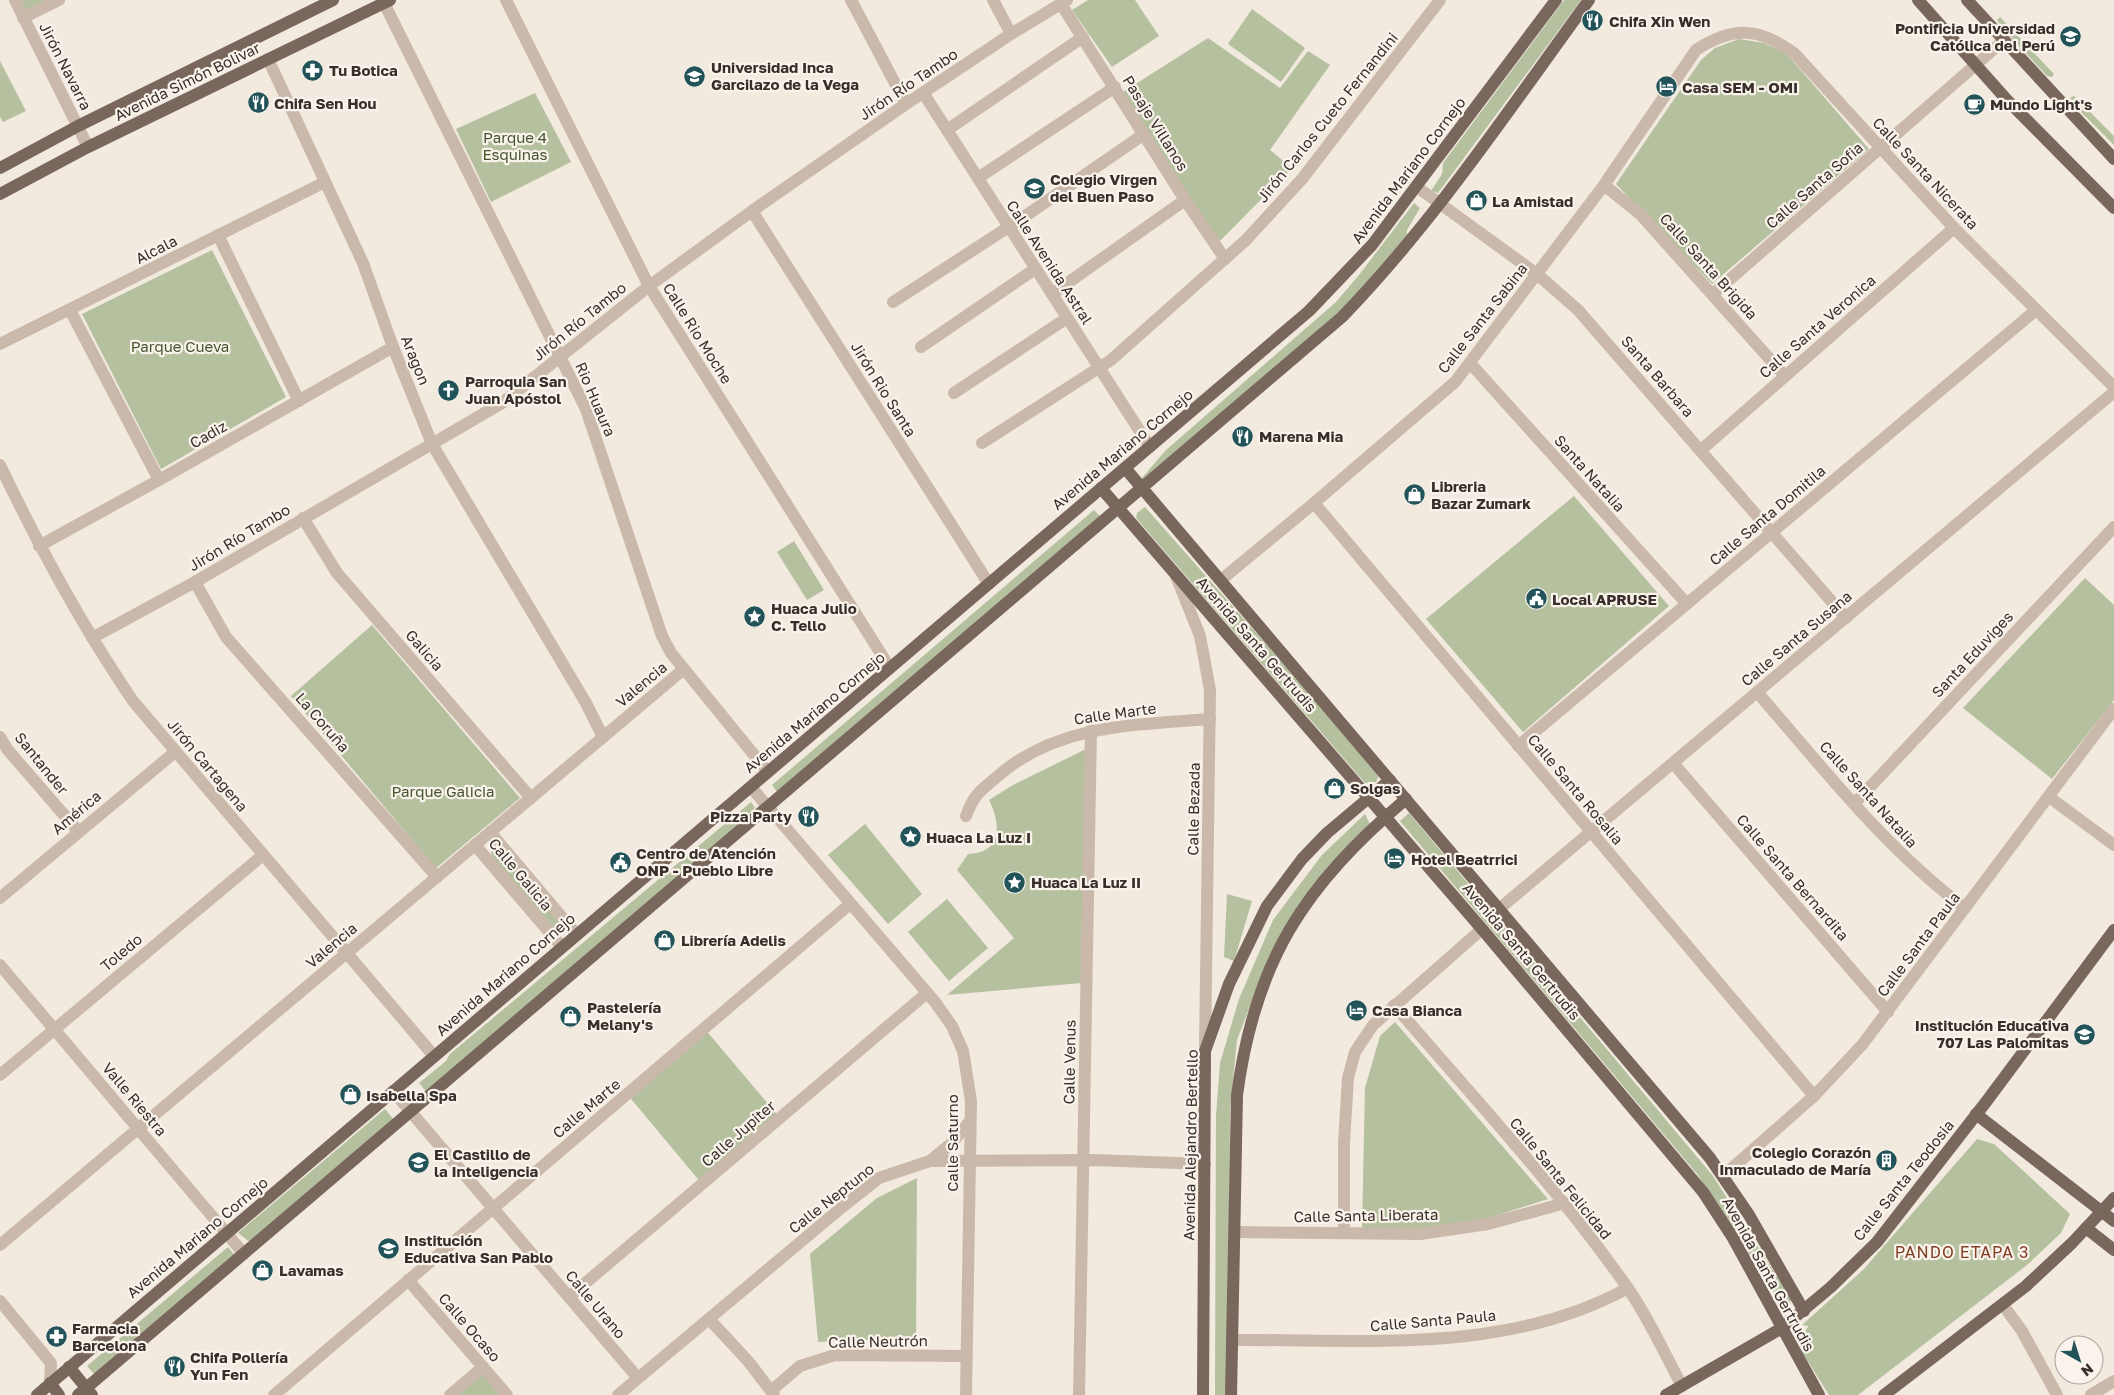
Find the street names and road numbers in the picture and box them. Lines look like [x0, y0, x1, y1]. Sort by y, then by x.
street label: Jirón Navarra [36, 19, 96, 113]
street label: Jirón Carlos Cueto Fernandini [1253, 28, 1401, 206]
street label: Avenida Simón Bolivar [111, 38, 263, 124]
street label: Jirón Río Tambo [855, 44, 961, 124]
street label: Pasaje Villanos [1119, 72, 1193, 174]
street label: Avenida Mariano Cornejo [1347, 93, 1469, 247]
street label: Calle Santa Nicerata [1869, 113, 1983, 233]
street label: Calle Santa Sofia [1762, 138, 1866, 232]
street label: Calle Avenida Astral [1003, 197, 1097, 328]
street label: Calle Santa Brigida [1657, 209, 1761, 323]
street label: Alcala [132, 231, 180, 267]
street label: Calle Santa Sabina [1433, 259, 1531, 377]
street label: Calle Santa Veronica [1755, 271, 1879, 381]
street label: Jirón Río Tambo [529, 278, 629, 364]
street label: Calle Rio Moche [660, 279, 736, 387]
street label: Santa Barbara [1618, 332, 1698, 420]
street label: Aragon [398, 333, 434, 387]
street label: Jirón Rio Santa [848, 338, 920, 440]
street label: Rio Huaura [572, 359, 620, 439]
street label: Avenida Mariano Cornejo [1048, 385, 1196, 513]
street label: Cadiz [186, 416, 230, 452]
street label: Santa Natalia [1551, 431, 1629, 515]
street label: Calle Santa Domitila [1705, 461, 1829, 569]
street label: Jirón Río Tambo [185, 500, 293, 574]
street label: Avenida Santa Gertrudis [1193, 573, 1321, 715]
street label: Calle Santa Susana [1737, 587, 1855, 689]
street label: Santa Eduviges [1928, 607, 2016, 701]
street label: Galicia [402, 626, 448, 674]
street label: Avenida Mariano Cornejo [740, 648, 888, 776]
street label: Valencia [612, 658, 670, 710]
street label: La Coruña [292, 689, 354, 755]
street label: Calle Marte [1073, 698, 1158, 728]
street label: Jirón Cartagena [164, 715, 252, 815]
street label: Santander [12, 728, 73, 798]
street label: Calle Santa Rosalia [1525, 730, 1627, 848]
street label: Calle Santa Natalia [1816, 737, 1922, 851]
street label: Calle Bezada [1183, 762, 1203, 856]
street label: América [48, 786, 104, 838]
street label: Calle Santa Bernardita [1733, 810, 1853, 944]
street label: Calle Galicia [485, 834, 557, 914]
street label: Avenida Santa Gertrudis [1459, 879, 1585, 1023]
street label: Calle Santa Paula [1873, 888, 1963, 1000]
street label: Avenida Mariano Cornejo [432, 909, 578, 1039]
street label: Valencia [302, 919, 360, 971]
street label: Toledo [97, 930, 145, 974]
street label: Calle Venus [1059, 1019, 1079, 1104]
street label: Avenida Alejandro Bertello [1179, 1049, 1201, 1241]
street label: Valle Riestra [99, 1059, 171, 1139]
street label: Calle Marte [548, 1074, 624, 1142]
street label: Calle Saturno [943, 1094, 961, 1192]
street label: Calle Jupiter [697, 1096, 779, 1170]
street label: Calle Santa Felicidad [1506, 1114, 1616, 1242]
street label: Calle Santa Teodosia [1849, 1116, 1957, 1244]
street label: Calle Neptuno [785, 1159, 877, 1237]
street label: Avenida Mariano Cornejo [123, 1173, 271, 1301]
street label: Avenida Santa Gertrudis [1719, 1194, 1819, 1354]
street label: Calle Santa Liberata [1293, 1205, 1439, 1225]
street label: Calle Urano [562, 1266, 630, 1342]
street label: Calle Ocaso [435, 1289, 505, 1365]
street label: Calle Santa Paula [1369, 1306, 1497, 1334]
street label: Calle Neutrón [828, 1331, 928, 1351]

